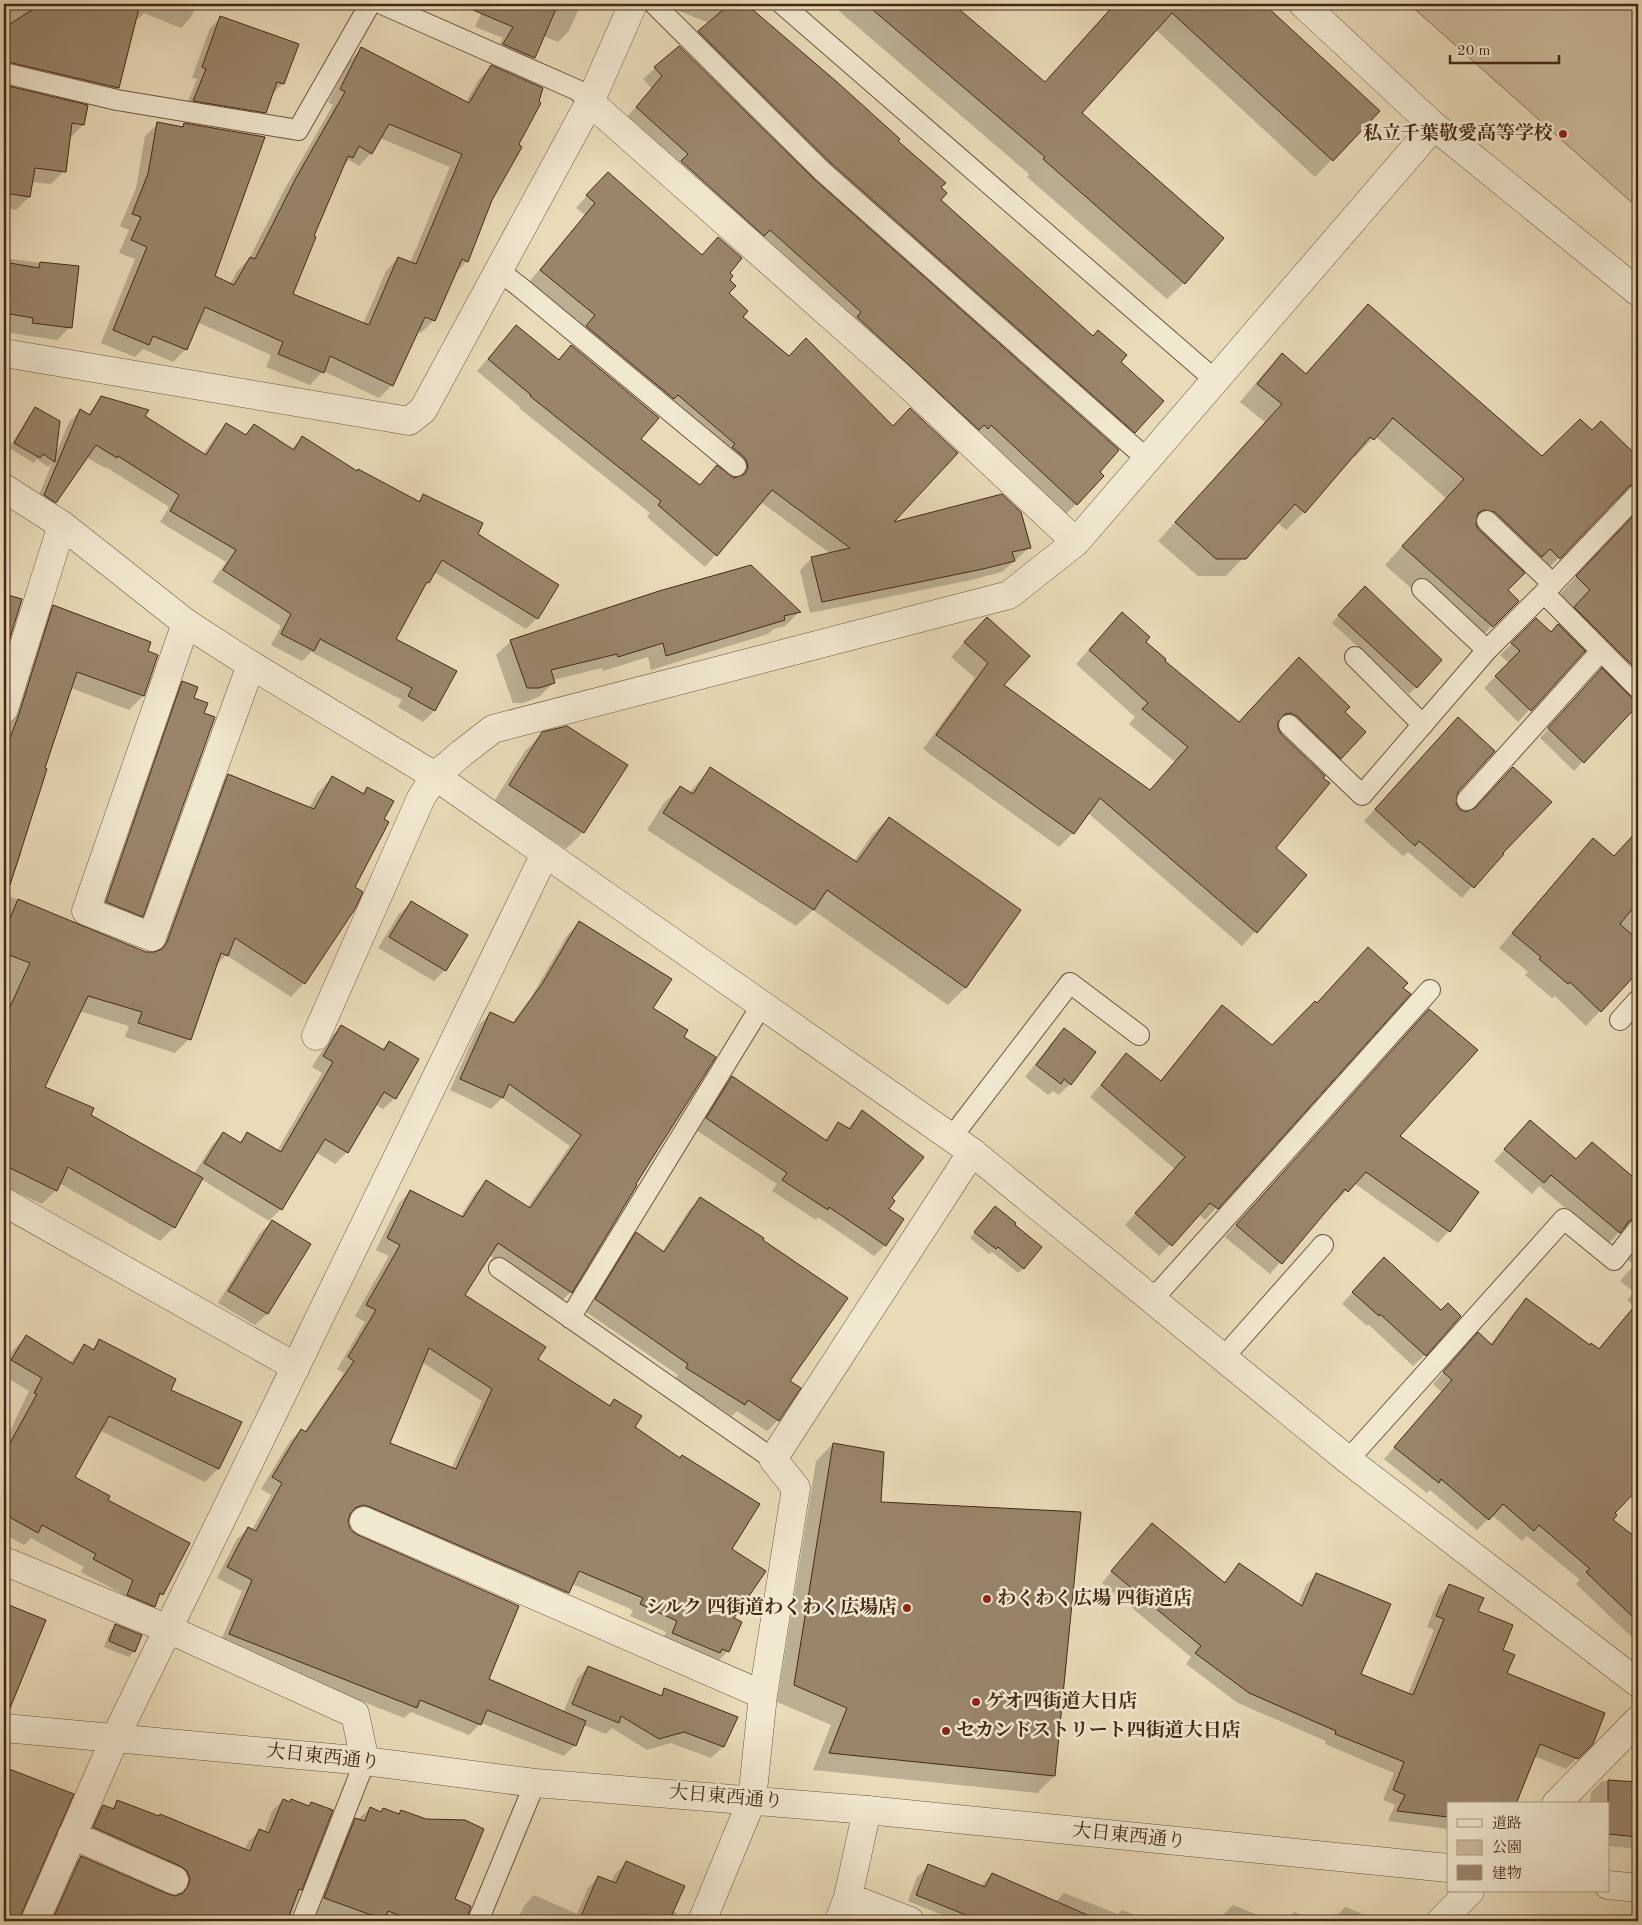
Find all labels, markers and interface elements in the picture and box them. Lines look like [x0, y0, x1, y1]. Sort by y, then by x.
scale bar [1450, 32, 1558, 64]
text: 20 m [1457, 44, 1491, 59]
place label: 私立千葉敬愛高等学校 [1363, 122, 1553, 144]
marker: 私立千葉敬愛高等学校 [1557, 128, 1569, 140]
place label: わくわく広場 四街道店 [997, 1587, 1192, 1609]
marker: わくわく広場 四街道店 [981, 1593, 993, 1605]
place label: シルク 四街道わくわく広場店 [646, 1596, 897, 1618]
marker: シルク 四街道わくわく広場店 [901, 1602, 913, 1614]
place label: ゲオ四街道大日店 [986, 1690, 1138, 1712]
marker: ゲオ四街道大日店 [970, 1696, 982, 1708]
place label: セカンドストリート四街道大日店 [956, 1719, 1241, 1741]
marker: セカンドストリート四街道大日店 [940, 1725, 952, 1737]
street label: 大日東西通り [265, 1740, 381, 1773]
street label: 大日東西通り [668, 1781, 784, 1812]
legend [1447, 1802, 1610, 1892]
text: 道路 [1492, 1815, 1522, 1832]
street label: 大日東西通り [1071, 1819, 1187, 1852]
text: 公園 [1492, 1839, 1522, 1856]
text: 建物 [1492, 1865, 1522, 1882]

